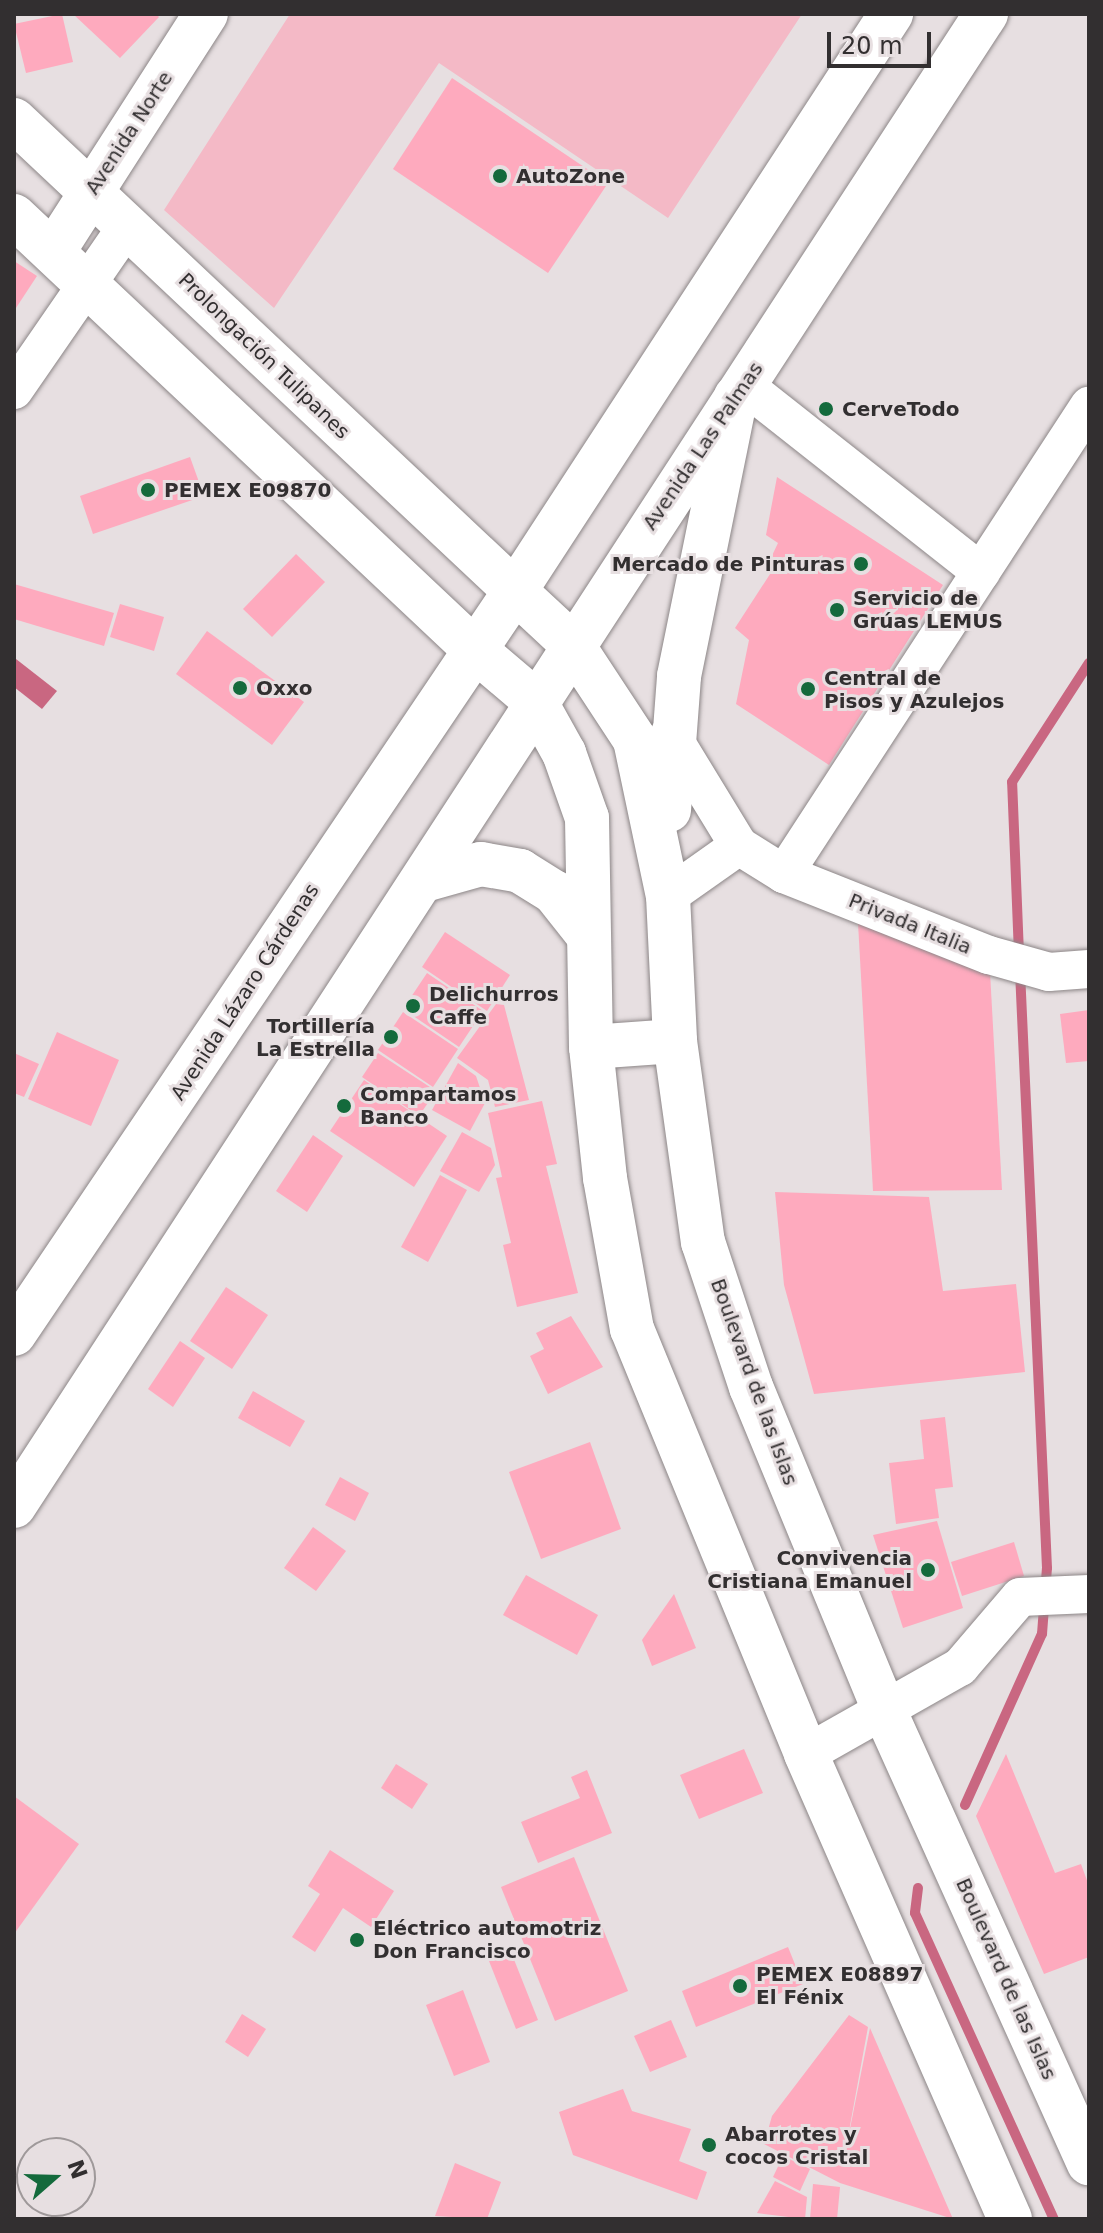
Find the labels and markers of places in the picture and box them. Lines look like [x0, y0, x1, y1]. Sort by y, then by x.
place label: AutoZone [516, 164, 625, 188]
marker: AutoZone [491, 167, 509, 185]
place label: CerveTodo [842, 397, 959, 421]
marker: CerveTodo [817, 400, 835, 418]
place label: PEMEX E09870 [164, 478, 332, 502]
marker: PEMEX E09870 [139, 481, 157, 499]
place label: Mercado de Pinturas [612, 552, 845, 576]
marker: Mercado de Pinturas [852, 555, 870, 573]
place label: Servicio de Grúas LEMUS [853, 586, 1003, 633]
marker: Servicio de Grúas LEMUS [828, 601, 846, 619]
place label: Central de Pisos y Azulejos [824, 666, 1004, 713]
place label: Oxxo [256, 676, 313, 700]
marker: Oxxo [231, 679, 249, 697]
marker: Central de Pisos y Azulejos [799, 680, 817, 698]
place label: Delichurros Caffe [429, 982, 559, 1029]
marker: Delichurros Caffe [404, 997, 422, 1015]
place label: Tortillería La Estrella [256, 1014, 375, 1061]
marker: Tortillería La Estrella [382, 1028, 400, 1046]
place label: Compartamos Banco [360, 1082, 516, 1129]
marker: Compartamos Banco [335, 1097, 353, 1115]
place label: Convivencia Cristiana Emanuel [707, 1546, 912, 1593]
marker: Convivencia Cristiana Emanuel [919, 1561, 937, 1579]
place label: Eléctrico automotriz Don Francisco [373, 1916, 601, 1963]
marker: Eléctrico automotriz Don Francisco [348, 1931, 366, 1949]
place label: PEMEX E08897 El Fénix [756, 1962, 924, 2009]
marker: PEMEX E08897 El Fénix [731, 1977, 749, 1995]
place label: Abarrotes y cocos Cristal [725, 2122, 868, 2169]
marker: Abarrotes y cocos Cristal [700, 2136, 718, 2154]

